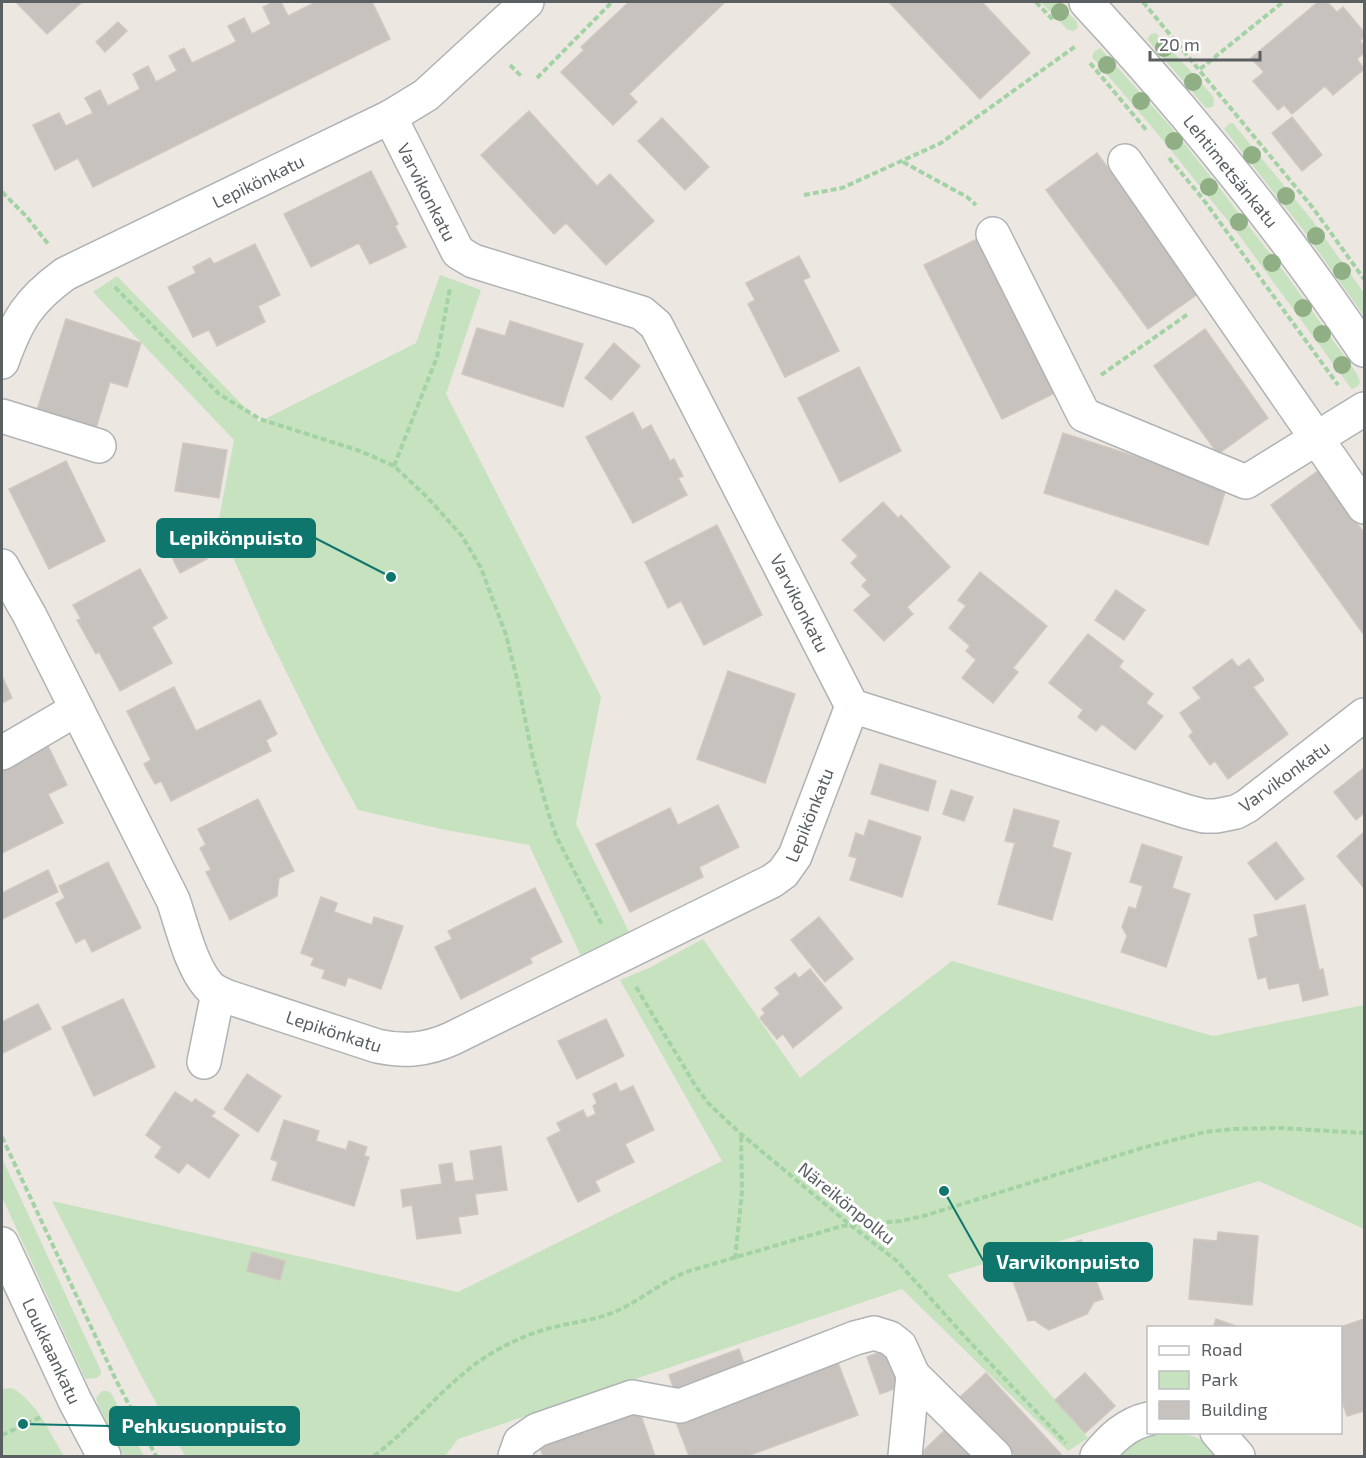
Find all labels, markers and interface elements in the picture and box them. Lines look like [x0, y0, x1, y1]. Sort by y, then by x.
scale bar [1150, 24, 1260, 62]
text: 20 m [1159, 33, 1200, 55]
street label: Lehtimetsänkatu [1179, 110, 1283, 232]
street label: Varvikonkatu [393, 139, 461, 245]
street label: Lepikönkatu [208, 149, 308, 213]
callout: Lepikönpuisto [157, 519, 315, 557]
text: Lepikönpuisto [169, 525, 303, 549]
street label: Varvikonkatu [766, 550, 834, 656]
street label: Varvikonkatu [1234, 736, 1334, 816]
street label: Lepikönkatu [780, 765, 838, 865]
street label: Lepikönkatu [283, 1005, 385, 1057]
street label: Näreikönpolku [794, 1157, 900, 1249]
callout: Varvikonpuisto [984, 1243, 1152, 1281]
text: Varvikonpuisto [996, 1249, 1140, 1273]
street label: Loukkaankatu [18, 1295, 86, 1407]
legend [1147, 1326, 1342, 1434]
text: Road [1201, 1338, 1242, 1360]
text: Park [1201, 1368, 1238, 1390]
text: Building [1201, 1398, 1268, 1420]
callout: Pehkusuonpuisto [110, 1407, 299, 1445]
text: Pehkusuonpuisto [122, 1413, 286, 1437]

